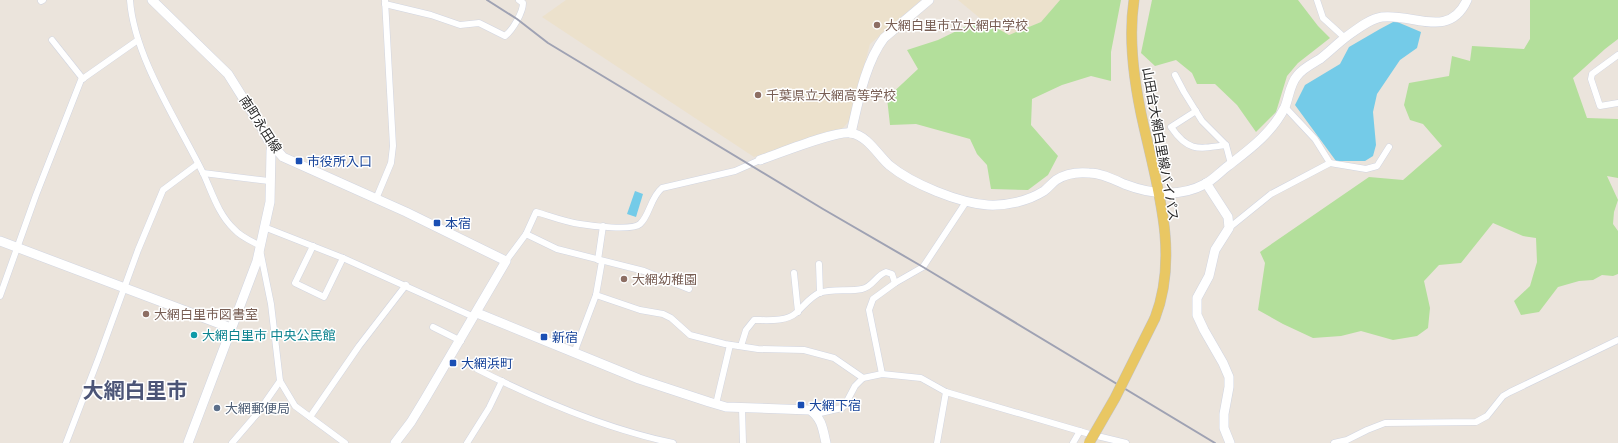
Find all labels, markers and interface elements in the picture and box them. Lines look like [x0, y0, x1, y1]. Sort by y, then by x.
place label: 大網白里市立大網中学校 [885, 18, 1028, 33]
marker: 大網白里市立大網中学校 [872, 20, 882, 30]
street label: 山田台大網白里線バイパス [1140, 66, 1181, 222]
place label: 千葉県立大網高等学校 [766, 88, 896, 103]
marker: 千葉県立大網高等学校 [753, 90, 763, 100]
street label: 南町永田線 [237, 93, 285, 156]
place label: 市役所入口 [307, 154, 372, 169]
marker: 市役所入口 [294, 156, 304, 166]
place label: 本宿 [445, 216, 471, 231]
marker: 本宿 [432, 218, 442, 228]
place label: 大網幼稚園 [632, 272, 697, 287]
marker: 大網幼稚園 [619, 274, 629, 284]
place label: 大網白里市図書室 [154, 307, 258, 322]
marker: 大網白里市図書室 [141, 309, 151, 319]
place label: 大網白里市 中央公民館 [202, 328, 336, 343]
marker: 大網白里市 中央公民館 [189, 330, 199, 340]
place label: 新宿 [552, 330, 578, 345]
marker: 新宿 [539, 332, 549, 342]
place label: 大網浜町 [461, 356, 513, 371]
marker: 大網浜町 [448, 358, 458, 368]
district label: 大網白里市 [83, 379, 188, 402]
place label: 大網下宿 [809, 398, 861, 413]
marker: 大網下宿 [796, 400, 806, 410]
place label: 大網郵便局 [225, 401, 290, 416]
marker: 大網郵便局 [212, 403, 222, 413]

